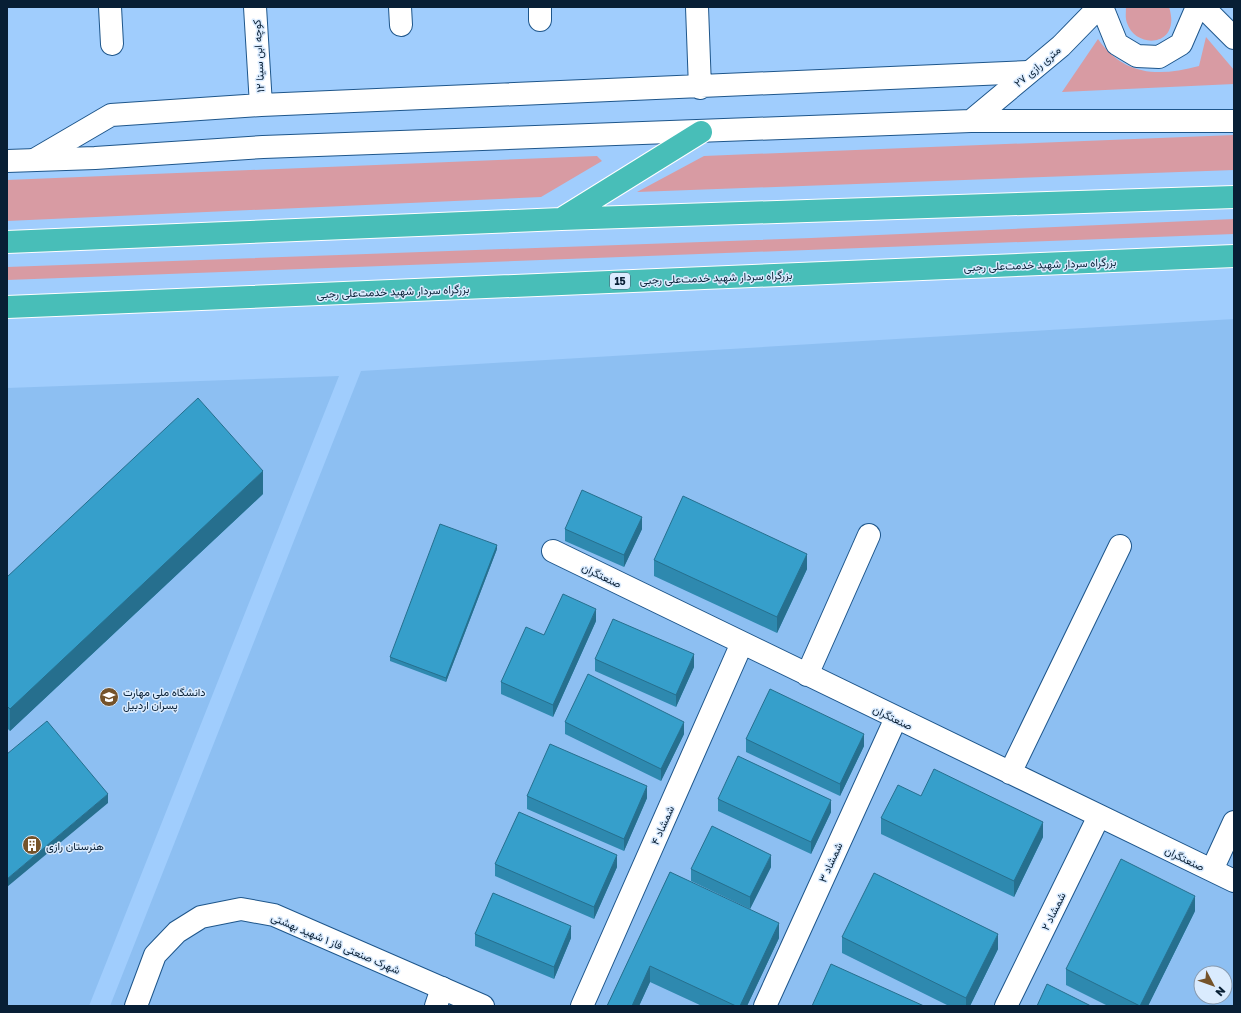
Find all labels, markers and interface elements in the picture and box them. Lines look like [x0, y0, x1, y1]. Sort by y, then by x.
street label: کوچه ابن سینا ۱۲ [250, 19, 268, 93]
street label: ۲۷ متری رازی [1011, 43, 1064, 90]
street label: بزرگراه سردار شهید خدمت‌علی رجبی [963, 255, 1117, 274]
street label: بزرگراه سردار شهید خدمت‌علی رجبی [639, 268, 793, 287]
road number: 15 [610, 273, 630, 289]
street label: بزرگراه سردار شهید خدمت‌علی رجبی [316, 282, 470, 301]
street label: صنعتگران [580, 560, 624, 591]
place label: دانشگاه ملی مهارت پسران اردبیل [123, 685, 206, 713]
school or university icon: دانشگاه ملی مهارت پسران اردبیل [98, 686, 120, 708]
street label: صنعتگران [871, 702, 915, 733]
street label: شمشاد ۴ [648, 803, 676, 847]
building icon: هنرستان رازی [21, 834, 43, 856]
place label: هنرستان رازی [46, 839, 104, 853]
street label: شمشاد ۳ [815, 840, 845, 884]
street label: صنعتگران [1163, 843, 1207, 874]
street label: شمشاد ۲ [1038, 889, 1068, 932]
street label: شهرک صنعتی فاز ۱ شهید بهشتی [269, 910, 403, 977]
north arrow [1193, 965, 1233, 1005]
text: N [1213, 984, 1229, 999]

